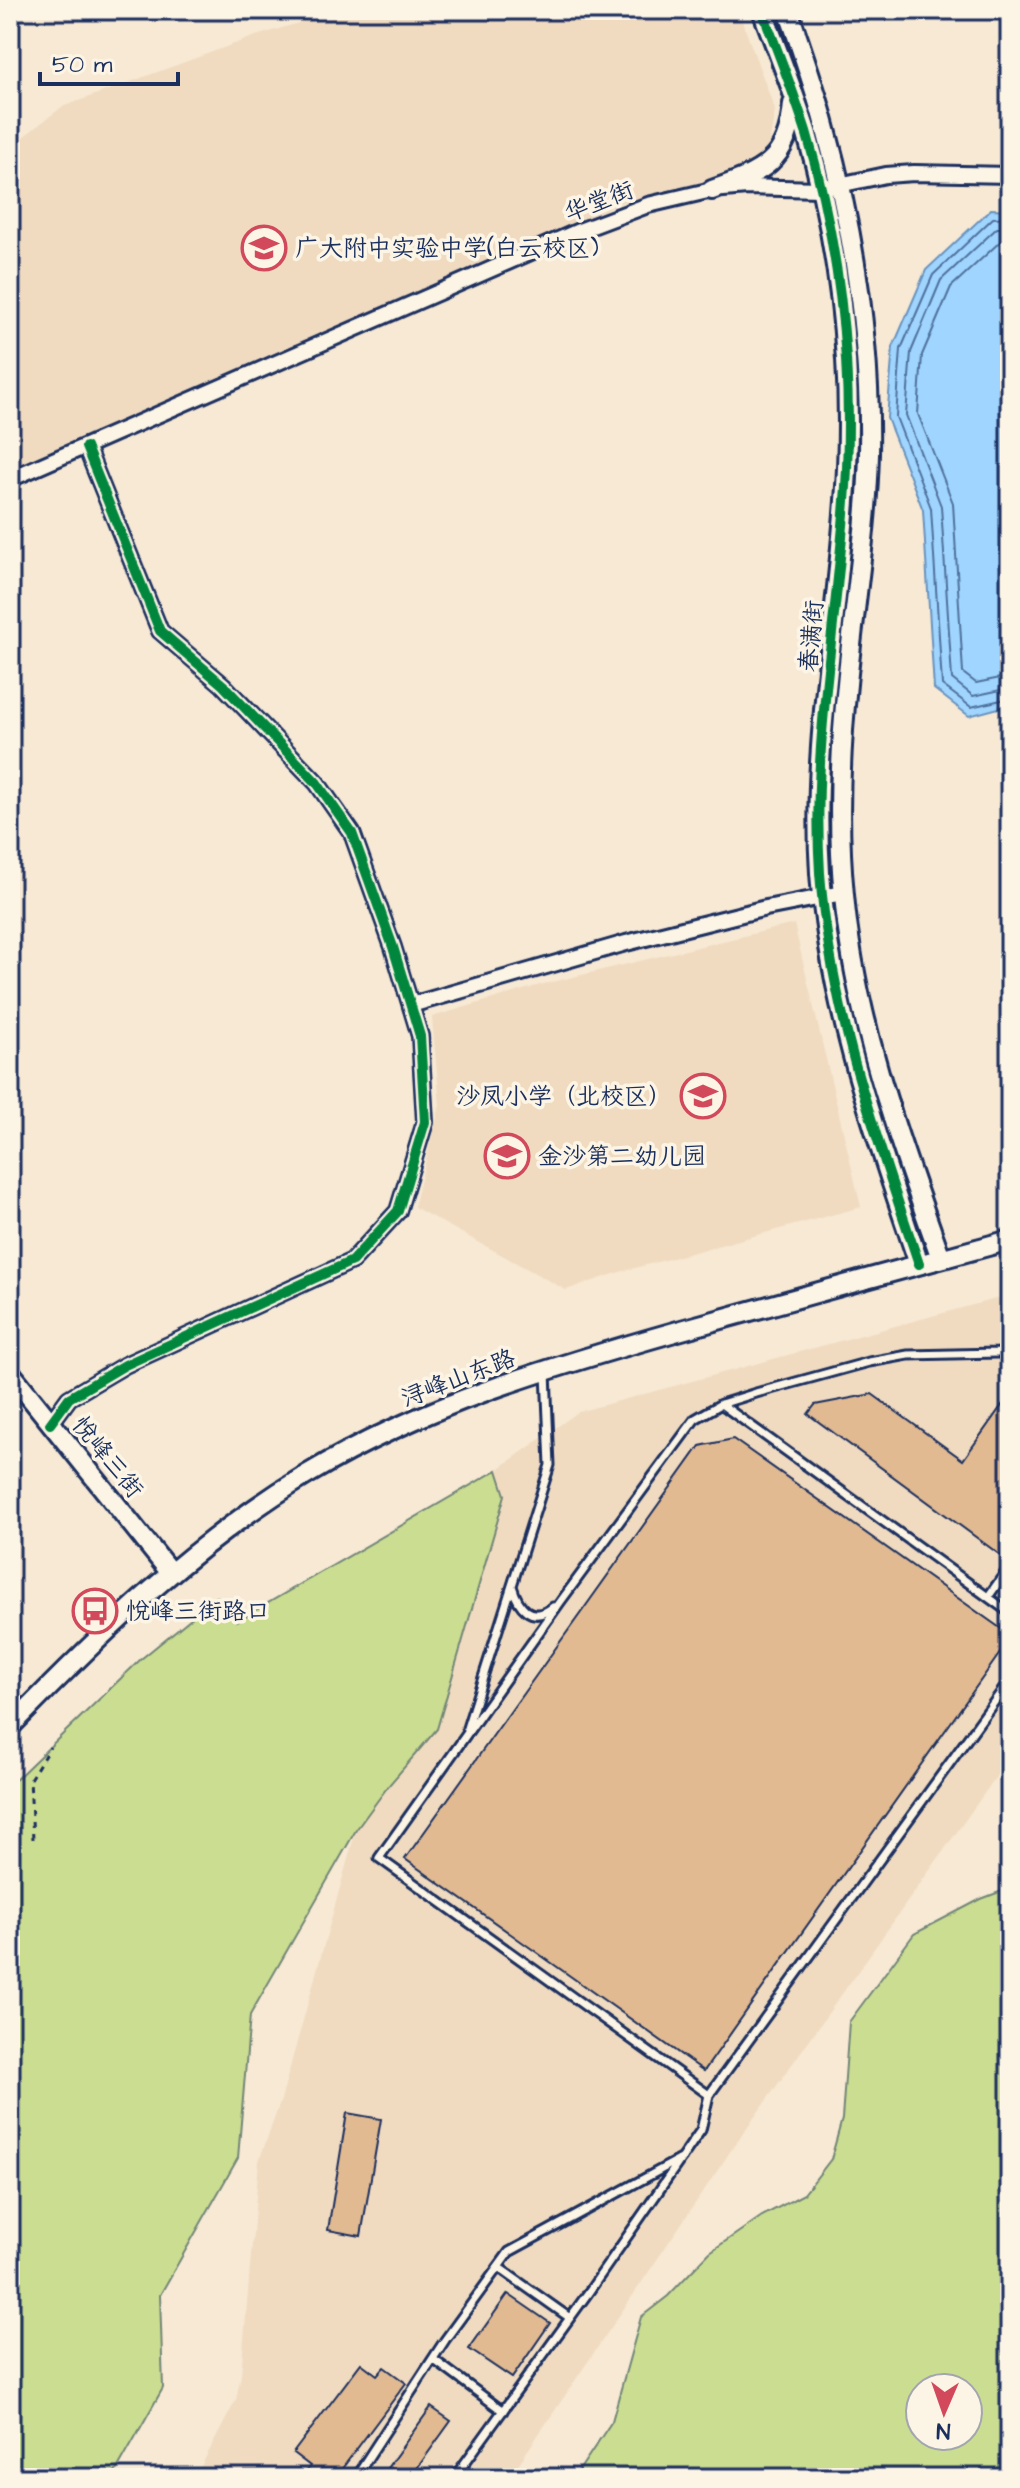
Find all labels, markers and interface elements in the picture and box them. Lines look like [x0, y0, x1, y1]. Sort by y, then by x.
scale bar [40, 36, 178, 86]
text: 50 m [52, 48, 113, 82]
street label: 华堂街 [560, 173, 639, 231]
school or university icon: 广大附中实验中学(白云校区) [240, 224, 288, 272]
place label: 广大附中实验中学(白云校区) [295, 232, 599, 266]
street label: 春满街 [792, 599, 832, 673]
school or university icon: 沙凤小学（北校区） [679, 1072, 727, 1120]
place label: 沙凤小学（北校区） [456, 1080, 672, 1114]
school or university icon: 金沙第二幼儿园 [483, 1132, 531, 1180]
place label: 金沙第二幼儿园 [538, 1140, 706, 1174]
street label: 浔峰山东路 [396, 1342, 520, 1416]
street label: 悦峰三街 [64, 1410, 151, 1506]
bus stop icon: 悦峰三街路口 [71, 1587, 119, 1635]
place label: 悦峰三街路口 [126, 1595, 270, 1629]
north arrow [904, 2372, 984, 2452]
text: N [936, 2415, 951, 2446]

